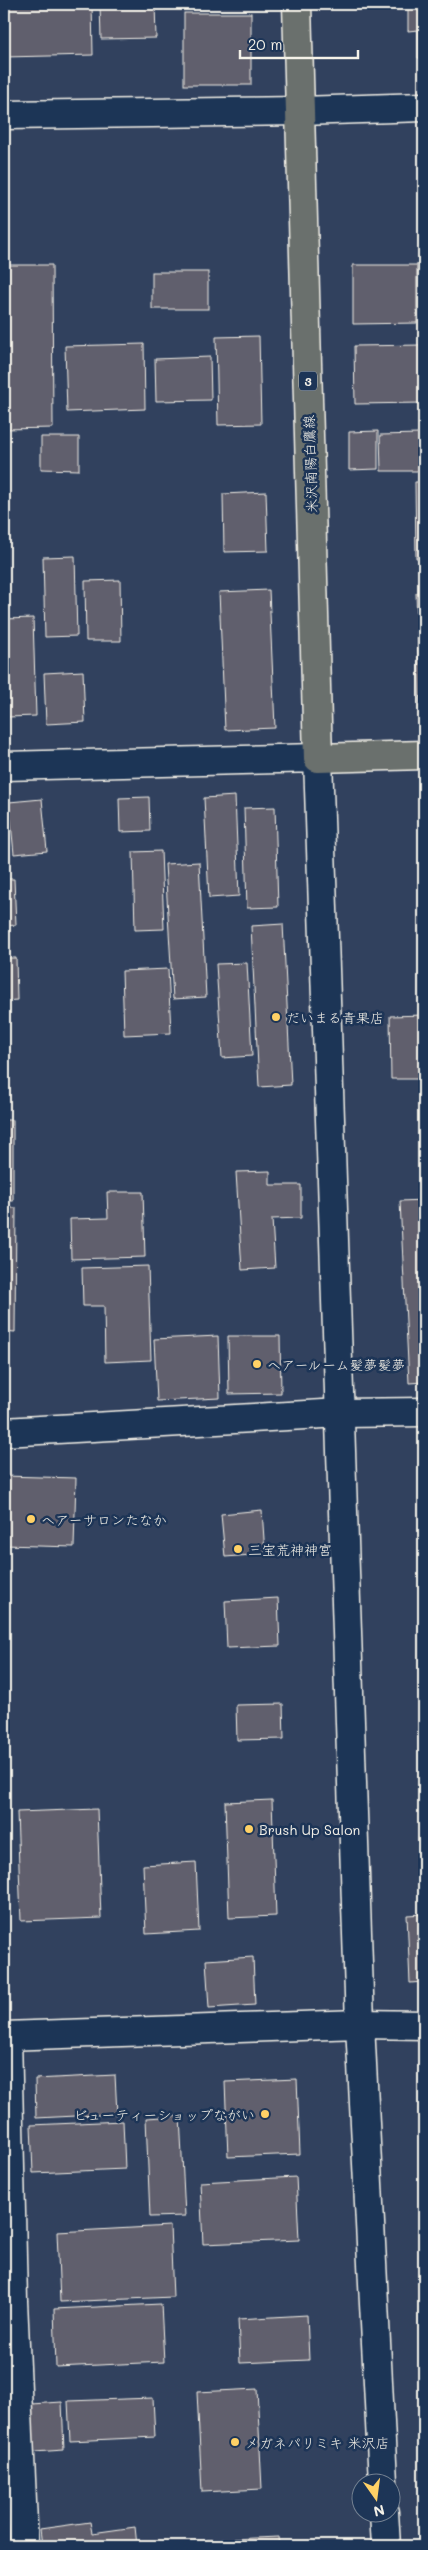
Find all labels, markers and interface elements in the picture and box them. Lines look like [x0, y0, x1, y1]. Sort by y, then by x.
scale bar [240, 28, 358, 60]
text: 20 m [248, 34, 282, 54]
road number: 3 [299, 372, 317, 391]
street label: 米沢南陽白鷹線 [299, 415, 321, 513]
place label: だいまる青果店 [286, 1008, 384, 1027]
marker: だいまる青果店 [270, 1011, 282, 1023]
place label: ヘアールーム髪夢髪夢 [267, 1355, 406, 1374]
marker: ヘアールーム髪夢髪夢 [251, 1358, 263, 1370]
place label: ヘアーサロンたなか [41, 1510, 167, 1529]
marker: ヘアーサロンたなか [25, 1513, 37, 1525]
place label: 三宝荒神神宮 [248, 1540, 332, 1559]
marker: 三宝荒神神宮 [232, 1543, 244, 1555]
place label: Brush Up Salon [259, 1820, 360, 1839]
marker: Brush Up Salon [243, 1823, 255, 1835]
place label: ビューティーショップながい [73, 2105, 255, 2124]
marker: ビューティーショップながい [259, 2108, 271, 2120]
place label: メガネパリミキ 米沢店 [245, 2433, 389, 2452]
marker: メガネパリミキ 米沢店 [229, 2436, 241, 2448]
north arrow [350, 2472, 400, 2522]
text: N [372, 2501, 387, 2522]

